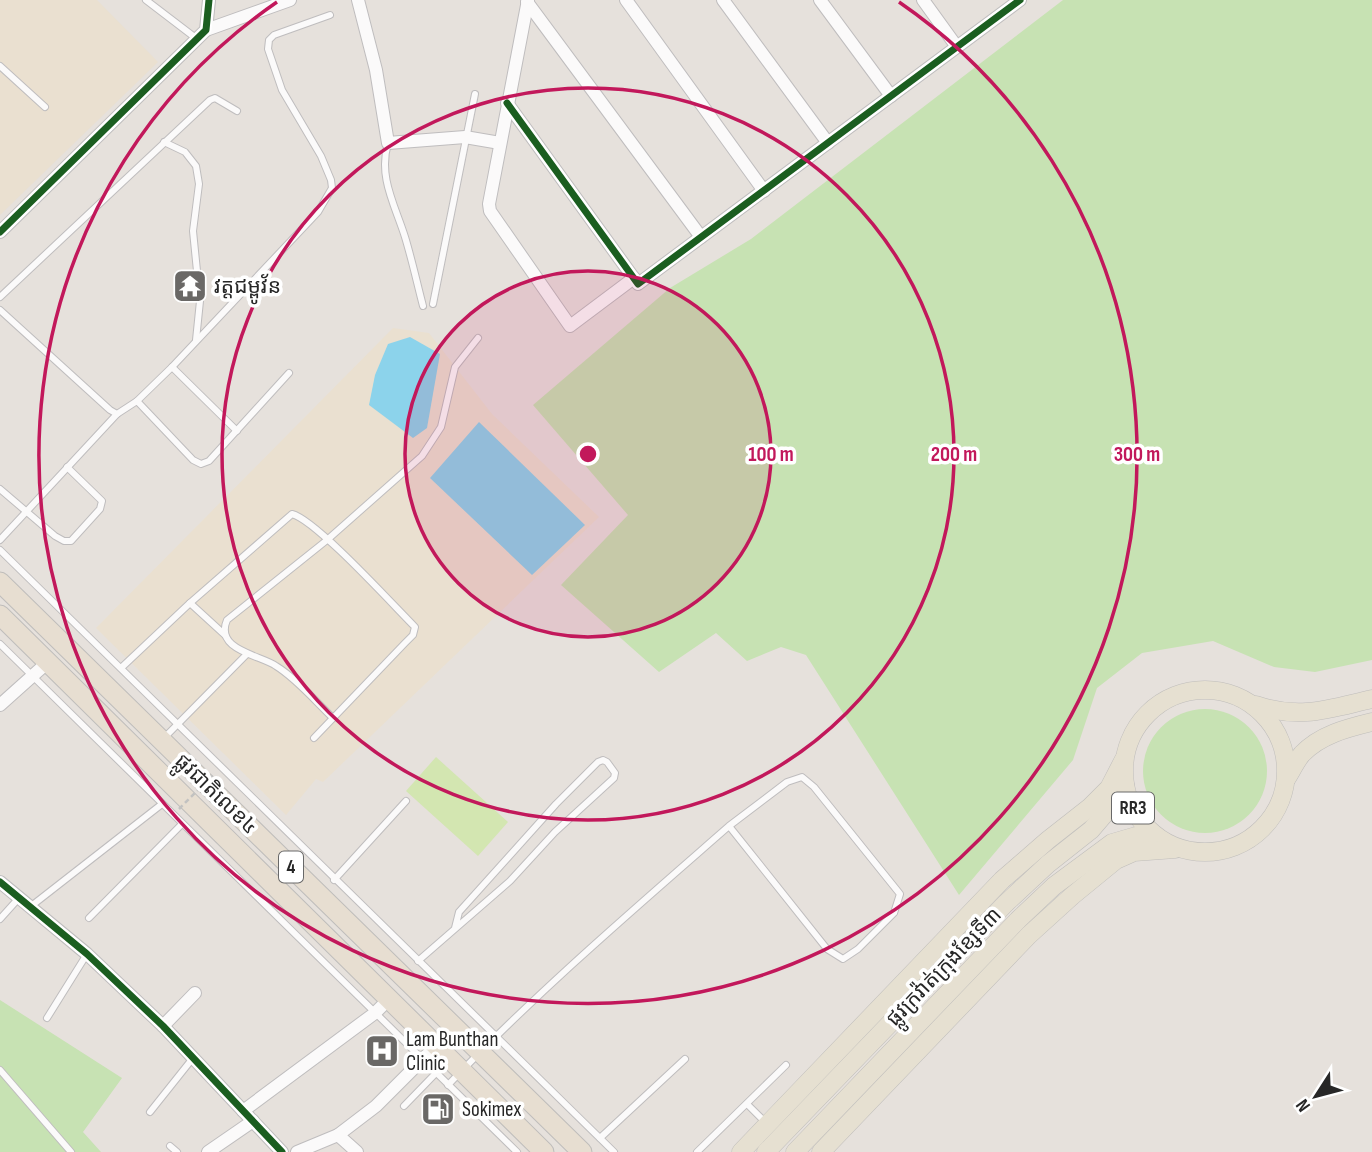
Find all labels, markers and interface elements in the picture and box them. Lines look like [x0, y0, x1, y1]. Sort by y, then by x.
temple icon: វត្តជម្ពូវ័ន [171, 267, 209, 305]
place label: វត្តជម្ពូវ័ន [214, 273, 281, 305]
centre of rings [576, 442, 600, 466]
text: 100 m [748, 442, 794, 467]
text: 200 m [931, 442, 977, 467]
text: 300 m [1114, 442, 1160, 467]
street label: ផ្លូវជាតិលេខ៤ [165, 749, 262, 844]
road number: RR3 [1112, 792, 1154, 824]
road number: 4 [279, 852, 303, 882]
street label: ផ្លូវក្រវ៉ាត់ក្រុងខ្សែទី៣ [881, 902, 1011, 1036]
place label: Lam Bunthan Clinic [406, 1027, 498, 1076]
hospital icon: Lam Bunthan Clinic [363, 1032, 401, 1070]
north arrow [1281, 1061, 1351, 1131]
fuel station icon: Sokimex [419, 1090, 457, 1128]
text: N [1291, 1094, 1316, 1116]
place label: Sokimex [462, 1097, 521, 1122]

